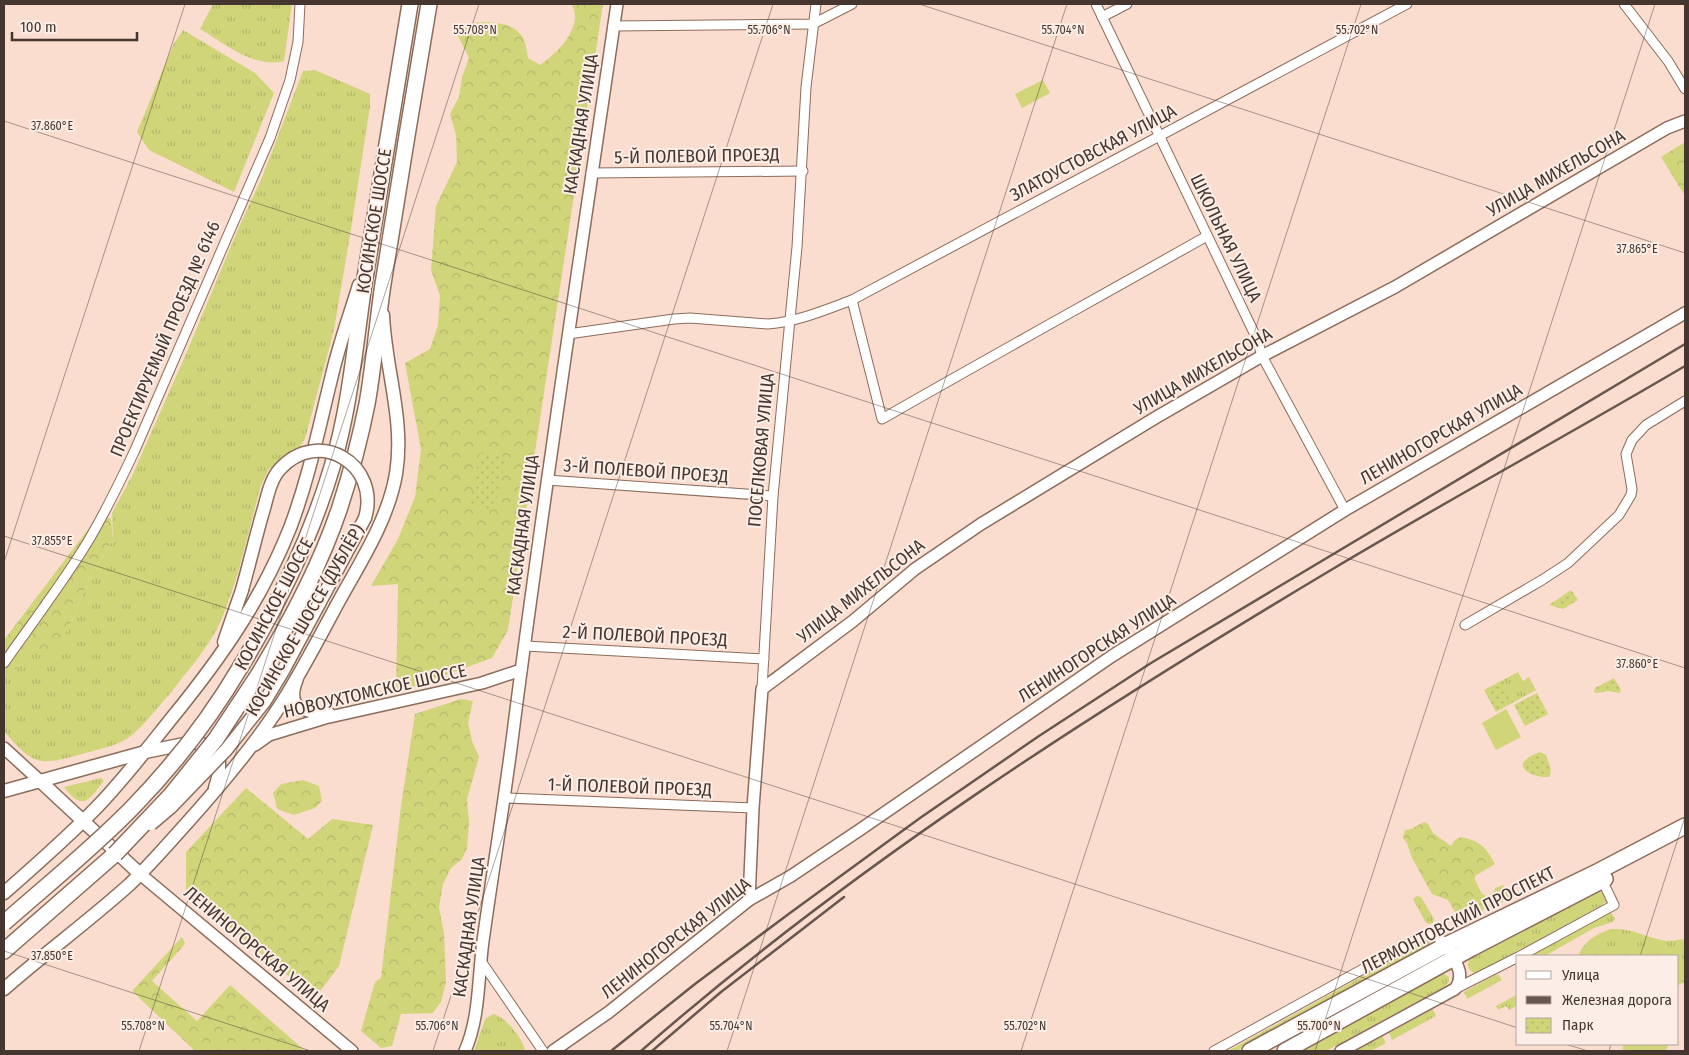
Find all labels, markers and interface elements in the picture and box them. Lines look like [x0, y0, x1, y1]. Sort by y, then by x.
scale bar [12, 10, 138, 42]
text: 100 m [20, 18, 57, 36]
text: 55.708°N [453, 23, 497, 37]
text: 55.706°N [747, 23, 791, 37]
text: 55.704°N [1041, 23, 1085, 37]
text: 55.702°N [1336, 23, 1378, 37]
street label: КАСКАДНАЯ УЛИЦА [559, 52, 603, 196]
street label: ЗЛАТОУСТОВСКАЯ УЛИЦА [1006, 100, 1181, 206]
text: 37.860°E [31, 119, 73, 133]
street label: УЛИЦА МИХЕЛЬСОНА [1482, 124, 1629, 222]
street label: 5-Й ПОЛЕВОЙ ПРОЕЗД [614, 144, 780, 168]
street label: КОСИНСКОЕ ШОССЕ [352, 147, 396, 295]
street label: ШКОЛЬНАЯ УЛИЦА [1185, 170, 1267, 306]
street label: ПРОЕКТИРУЕМЫЙ ПРОЕЗД № 6146 [105, 218, 225, 460]
text: 37.865°E [1616, 242, 1658, 256]
street label: УЛИЦА МИХЕЛЬСОНА [1129, 322, 1276, 420]
street label: ПОСЕЛКОВАЯ УЛИЦА [743, 372, 779, 528]
street label: ЛЕНИНОГОРСКАЯ УЛИЦА [1356, 378, 1526, 489]
street label: КАСКАДНАЯ УЛИЦА [502, 453, 544, 597]
street label: 3-Й ПОЛЕВОЙ ПРОЕЗД [563, 454, 729, 488]
street label: КОСИНСКОЕ ШОССЕ (ДУБЛЁР) [241, 520, 369, 720]
text: 37.855°E [32, 534, 73, 548]
street label: КОСИНСКОЕ ШОССЕ [230, 534, 318, 674]
street label: УЛИЦА МИХЕЛЬСОНА [792, 534, 930, 648]
street label: ЛЕНИНОГОРСКАЯ УЛИЦА [1014, 589, 1180, 707]
street label: 2-Й ПОЛЕВОЙ ПРОЕЗД [562, 621, 728, 651]
text: 37.860°E [1616, 657, 1658, 671]
street label: НОВОУХТОМСКОЕ ШОССЕ [281, 659, 469, 723]
street label: 1-Й ПОЛЕВОЙ ПРОЕЗД [548, 773, 712, 801]
street label: КАСКАДНАЯ УЛИЦА [448, 855, 490, 999]
street label: ЛЕРМОНТОВСКИЙ ПРОСПЕКТ [1357, 861, 1559, 978]
street label: ЛЕНИНОГОРСКАЯ УЛИЦА [597, 873, 756, 1003]
street label: ЛЕНИНОГОРСКАЯ УЛИЦА [180, 882, 335, 1017]
text: 37.850°E [31, 949, 73, 963]
legend [1516, 955, 1679, 1045]
text: Улица [1561, 966, 1600, 984]
text: Железная дорога [1562, 991, 1672, 1009]
text: Парк [1562, 1016, 1593, 1034]
text: 55.708°N [121, 1019, 165, 1033]
text: 55.706°N [415, 1019, 459, 1033]
text: 55.704°N [709, 1019, 753, 1033]
text: 55.702°N [1004, 1019, 1046, 1033]
text: 55.700°N [1297, 1019, 1341, 1033]

